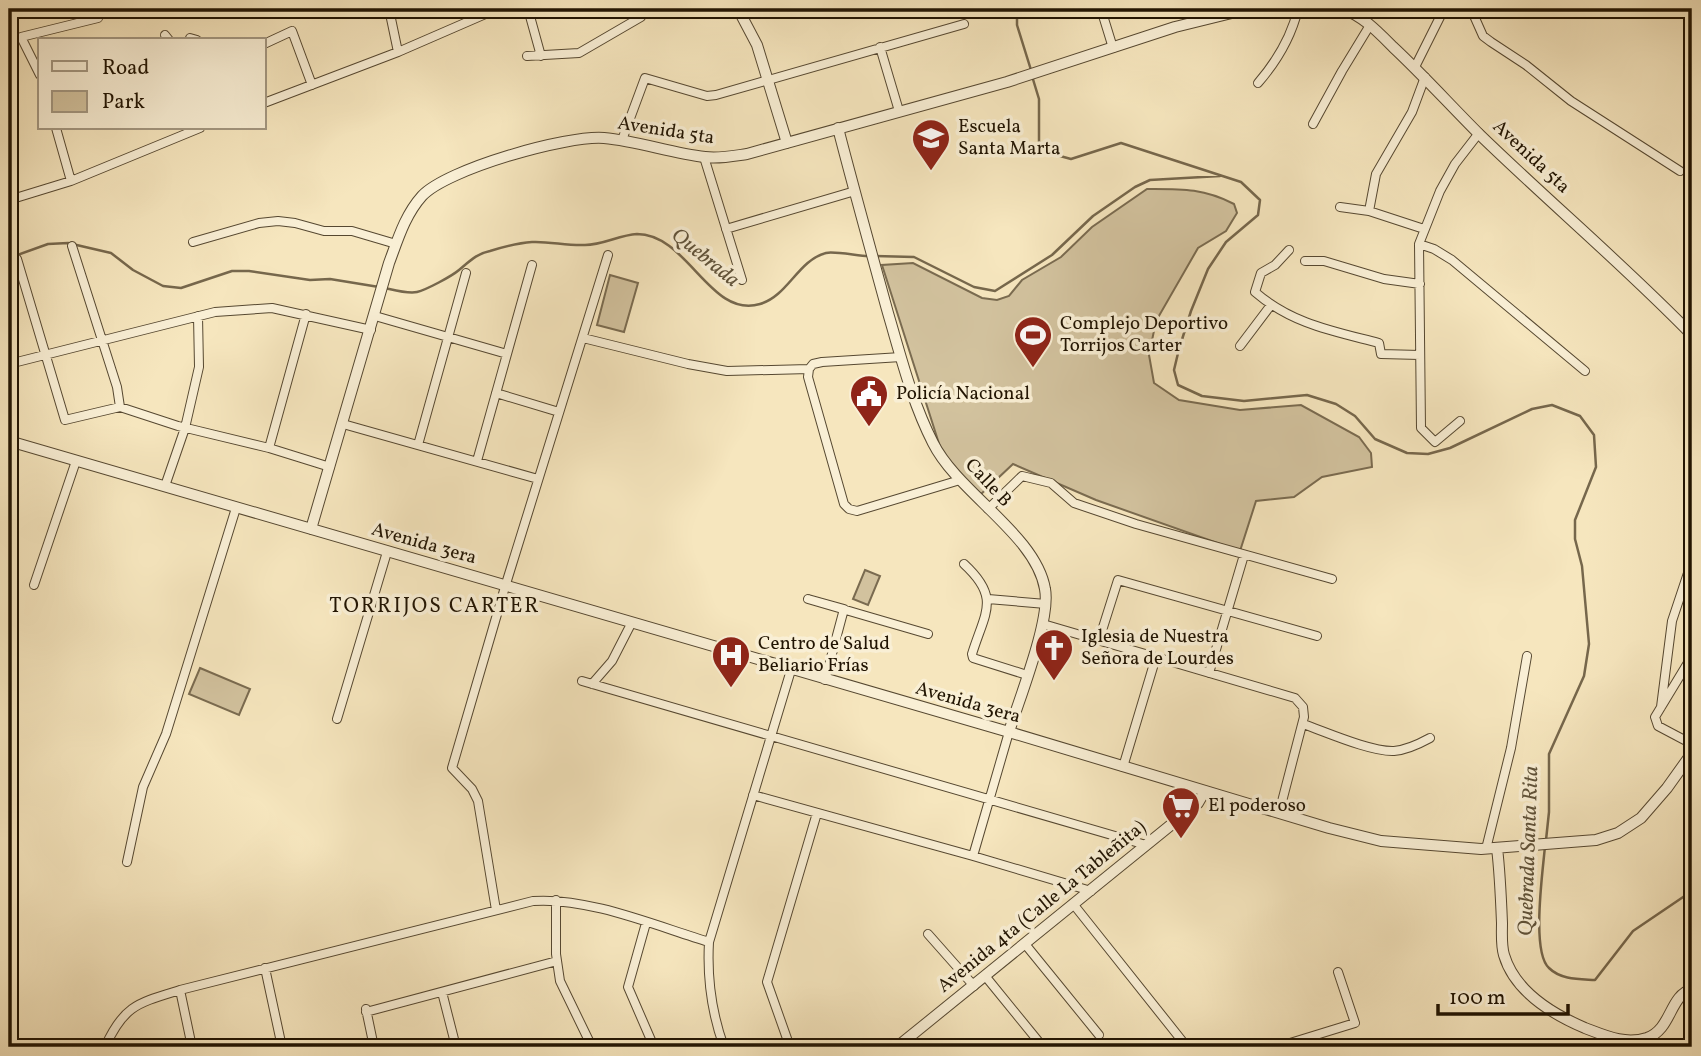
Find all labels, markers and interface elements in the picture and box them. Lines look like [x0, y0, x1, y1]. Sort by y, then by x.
legend [38, 38, 266, 130]
text: Road [102, 54, 149, 83]
text: Park [102, 88, 145, 117]
street label: Avenida 5ta [616, 111, 716, 151]
place label: Escuela Santa Marta [958, 114, 1060, 162]
street label: Avenida 5ta [1487, 114, 1575, 200]
school or university icon: Escuela Santa Marta [910, 117, 952, 172]
water label: Quebrada [665, 221, 745, 295]
place label: Complejo Deportivo Torrijos Carter [1060, 311, 1228, 359]
sports icon: Complejo Deportivo Torrijos Carter [1012, 314, 1054, 369]
public building icon: Policía Nacional [848, 373, 890, 428]
place label: Policía Nacional [896, 381, 1030, 407]
street label: Calle B [959, 453, 1017, 513]
street label: Avenida 3era [368, 517, 480, 571]
district label: TORRIJOS CARTER [329, 592, 541, 621]
place label: Iglesia de Nuestra Señora de Lourdes [1081, 624, 1234, 672]
church icon: Iglesia de Nuestra Señora de Lourdes [1033, 627, 1075, 682]
place label: Centro de Salud Beliario Frías [758, 631, 890, 679]
hospital icon: Centro de Salud Beliario Frías [710, 634, 752, 689]
street label: Avenida 3era [912, 676, 1024, 730]
water label: Quebrada Santa Rita [1512, 765, 1546, 937]
supermarket icon: El poderoso [1160, 785, 1202, 840]
place label: El poderoso [1208, 793, 1306, 819]
street label: Avenida 4ta (Calle La Tableñita) [932, 815, 1152, 999]
scale bar [1438, 972, 1568, 1016]
text: 100 m [1449, 984, 1506, 1013]

